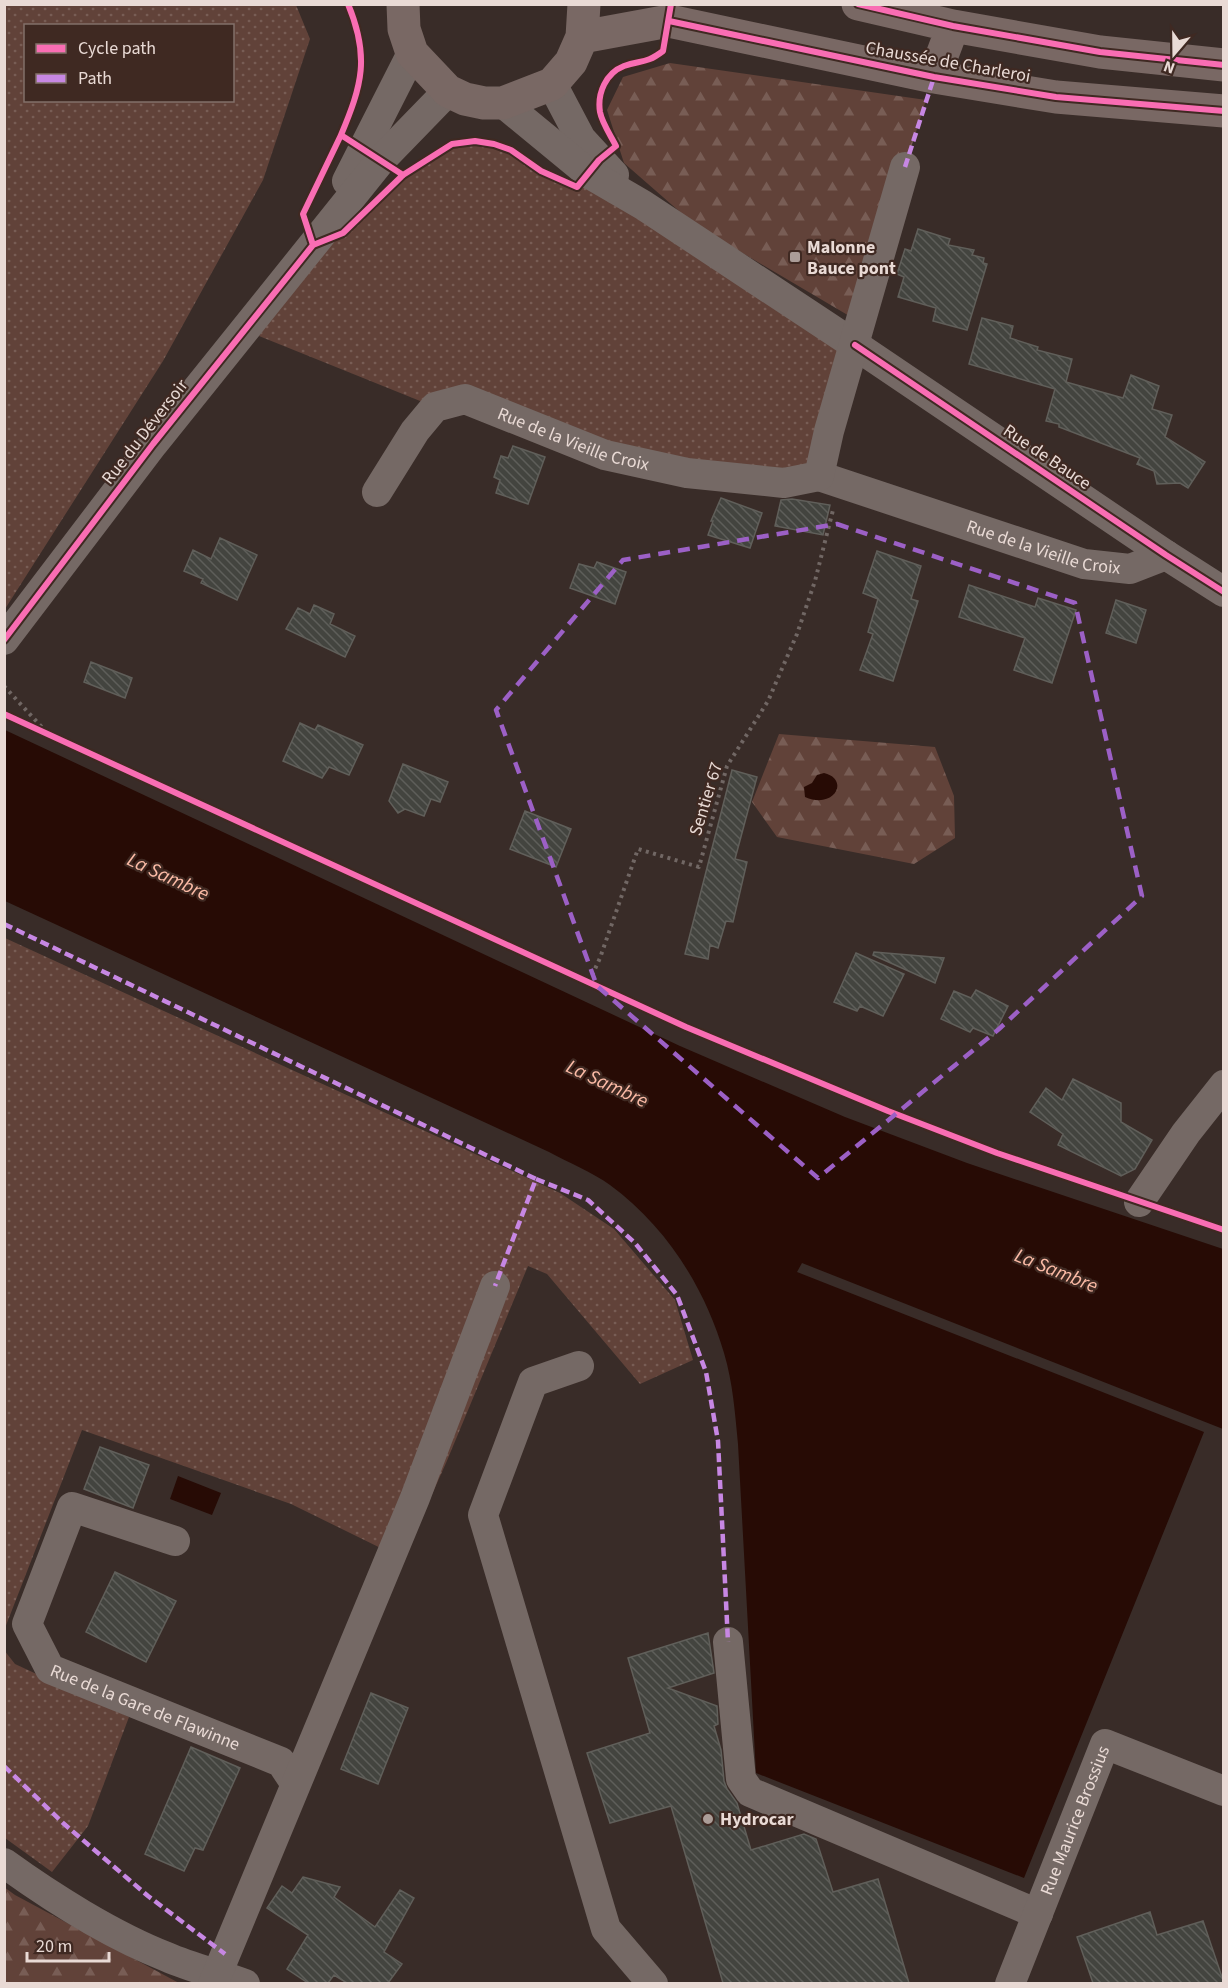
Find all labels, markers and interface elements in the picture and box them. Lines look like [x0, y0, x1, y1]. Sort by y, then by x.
legend [24, 24, 234, 102]
north arrow [1144, 24, 1204, 84]
street label: Chaussée de Charleroi [864, 35, 1032, 89]
text: Cycle path [78, 36, 156, 61]
text: N [1160, 55, 1178, 79]
text: Path [78, 66, 112, 91]
place label: Malonne Bauce pont [807, 235, 896, 281]
marker: Malonne Bauce pont [788, 250, 802, 264]
street label: Rue du Déversoir [96, 373, 195, 490]
street label: Rue de la Vieille Croix [494, 401, 652, 477]
street label: Rue de Bauce [998, 418, 1096, 496]
street label: Rue de la Vieille Croix [963, 513, 1122, 580]
street label: Sentier 67 [683, 759, 729, 839]
water label: La Sambre [122, 846, 214, 908]
water label: La Sambre [561, 1053, 653, 1115]
water label: La Sambre [1010, 1242, 1102, 1300]
street label: Rue de la Gare de Flawinne [47, 1658, 244, 1757]
street label: Rue Maurice Brossius [1034, 1742, 1116, 1899]
place label: Hydrocar [720, 1807, 794, 1832]
marker: Hydrocar [701, 1812, 715, 1826]
scale bar [27, 1925, 110, 1963]
text: 20 m [36, 1934, 72, 1959]

